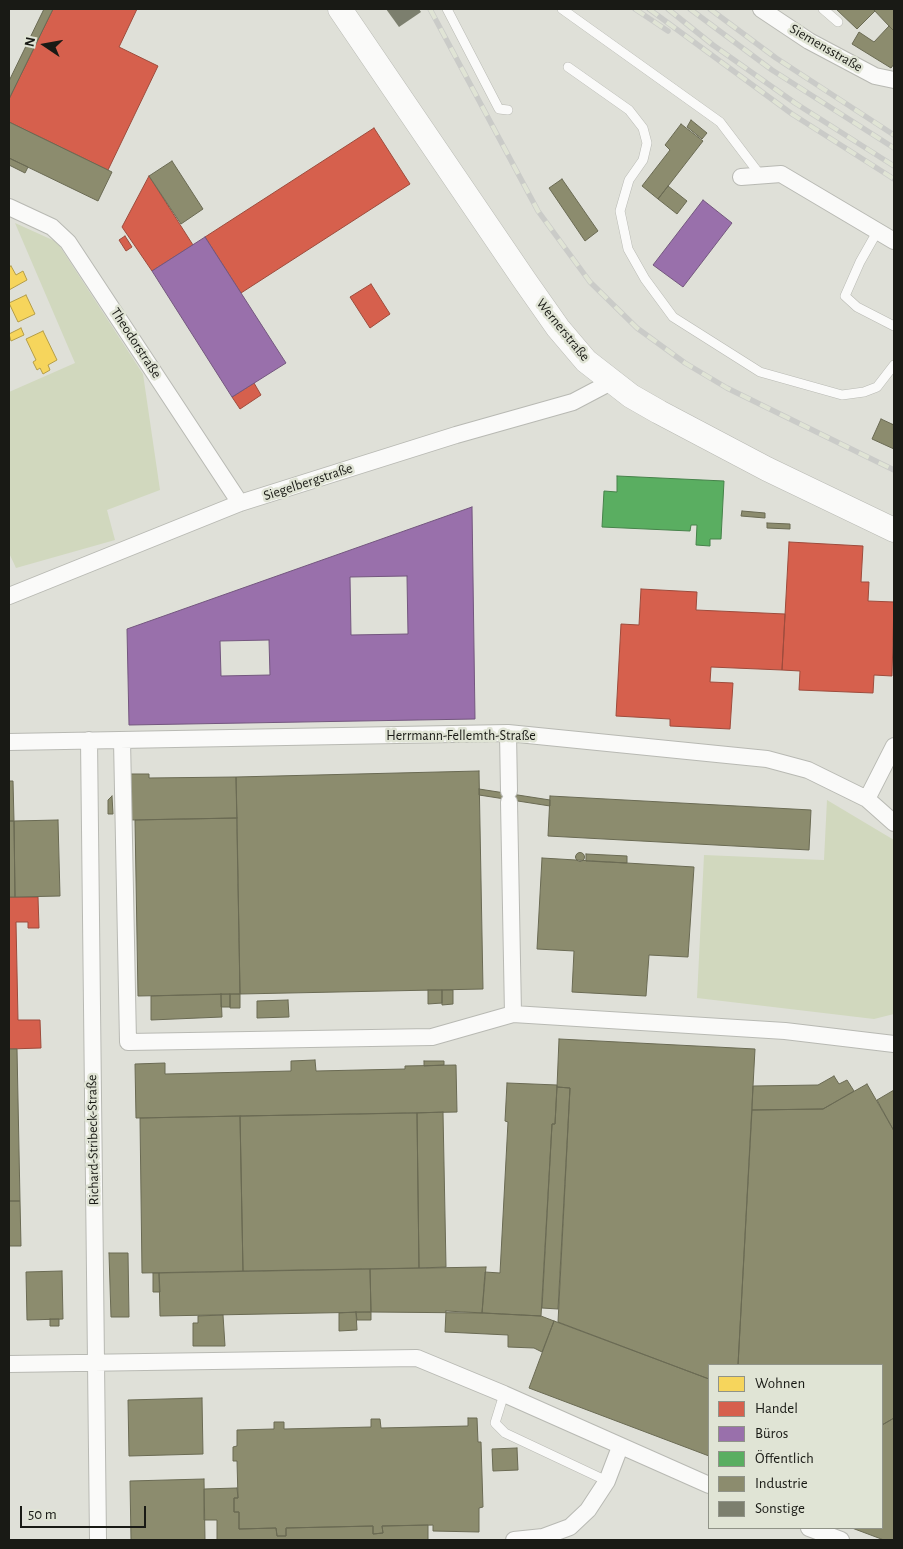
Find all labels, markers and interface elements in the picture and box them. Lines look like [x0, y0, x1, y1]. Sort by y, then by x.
north arrow [20, 20, 70, 70]
street label: Siemensstraße [787, 20, 865, 76]
text: N [22, 36, 38, 48]
street label: Wernerstraße [533, 295, 593, 365]
street label: Theodorstraße [107, 305, 165, 381]
street label: Siegelbergstraße [261, 460, 355, 504]
street label: Herrmann-Fellemth-Straße [386, 728, 536, 744]
street label: Richard-Stribeck-Straße [83, 1075, 103, 1205]
legend [708, 1364, 883, 1529]
text: Wohnen [755, 1376, 805, 1391]
text: Handel [755, 1401, 798, 1416]
text: Büros [755, 1426, 788, 1441]
text: Öffentlich [755, 1451, 814, 1466]
text: Industrie [755, 1476, 808, 1491]
scale bar [22, 1496, 149, 1528]
text: Sonstige [755, 1501, 805, 1516]
text: 50 m [28, 1507, 57, 1522]

